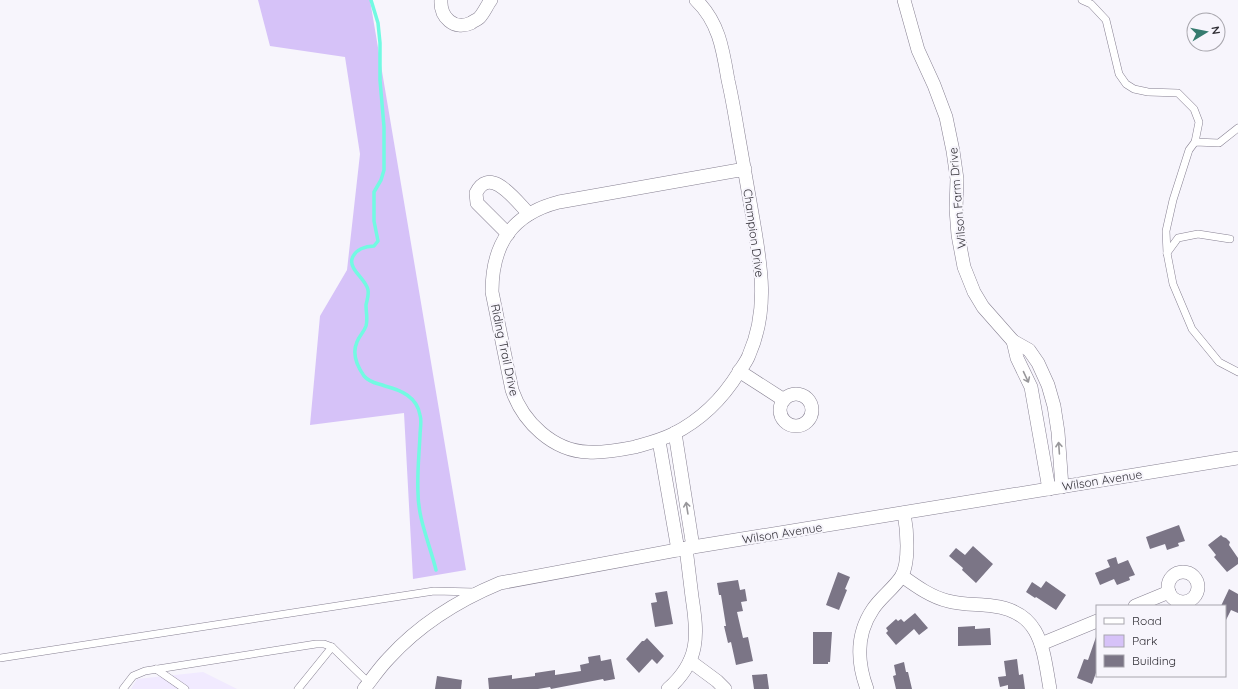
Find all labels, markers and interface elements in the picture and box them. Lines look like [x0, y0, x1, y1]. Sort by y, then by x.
north arrow [1186, 12, 1226, 52]
text: N [1208, 25, 1223, 35]
street label: Wilson Farm Drive [945, 147, 969, 249]
street label: Champion Drive [740, 188, 768, 278]
street label: Riding Trail Drive [488, 303, 522, 398]
one-way arrow [1023, 371, 1030, 383]
one-way arrow [1056, 442, 1063, 455]
street label: Wilson Avenue [1061, 466, 1143, 494]
one-way arrow [683, 502, 691, 515]
street label: Wilson Avenue [741, 519, 823, 547]
legend [1096, 605, 1226, 677]
text: Road [1132, 613, 1162, 628]
text: Park [1132, 633, 1157, 648]
text: Building [1132, 653, 1176, 668]

